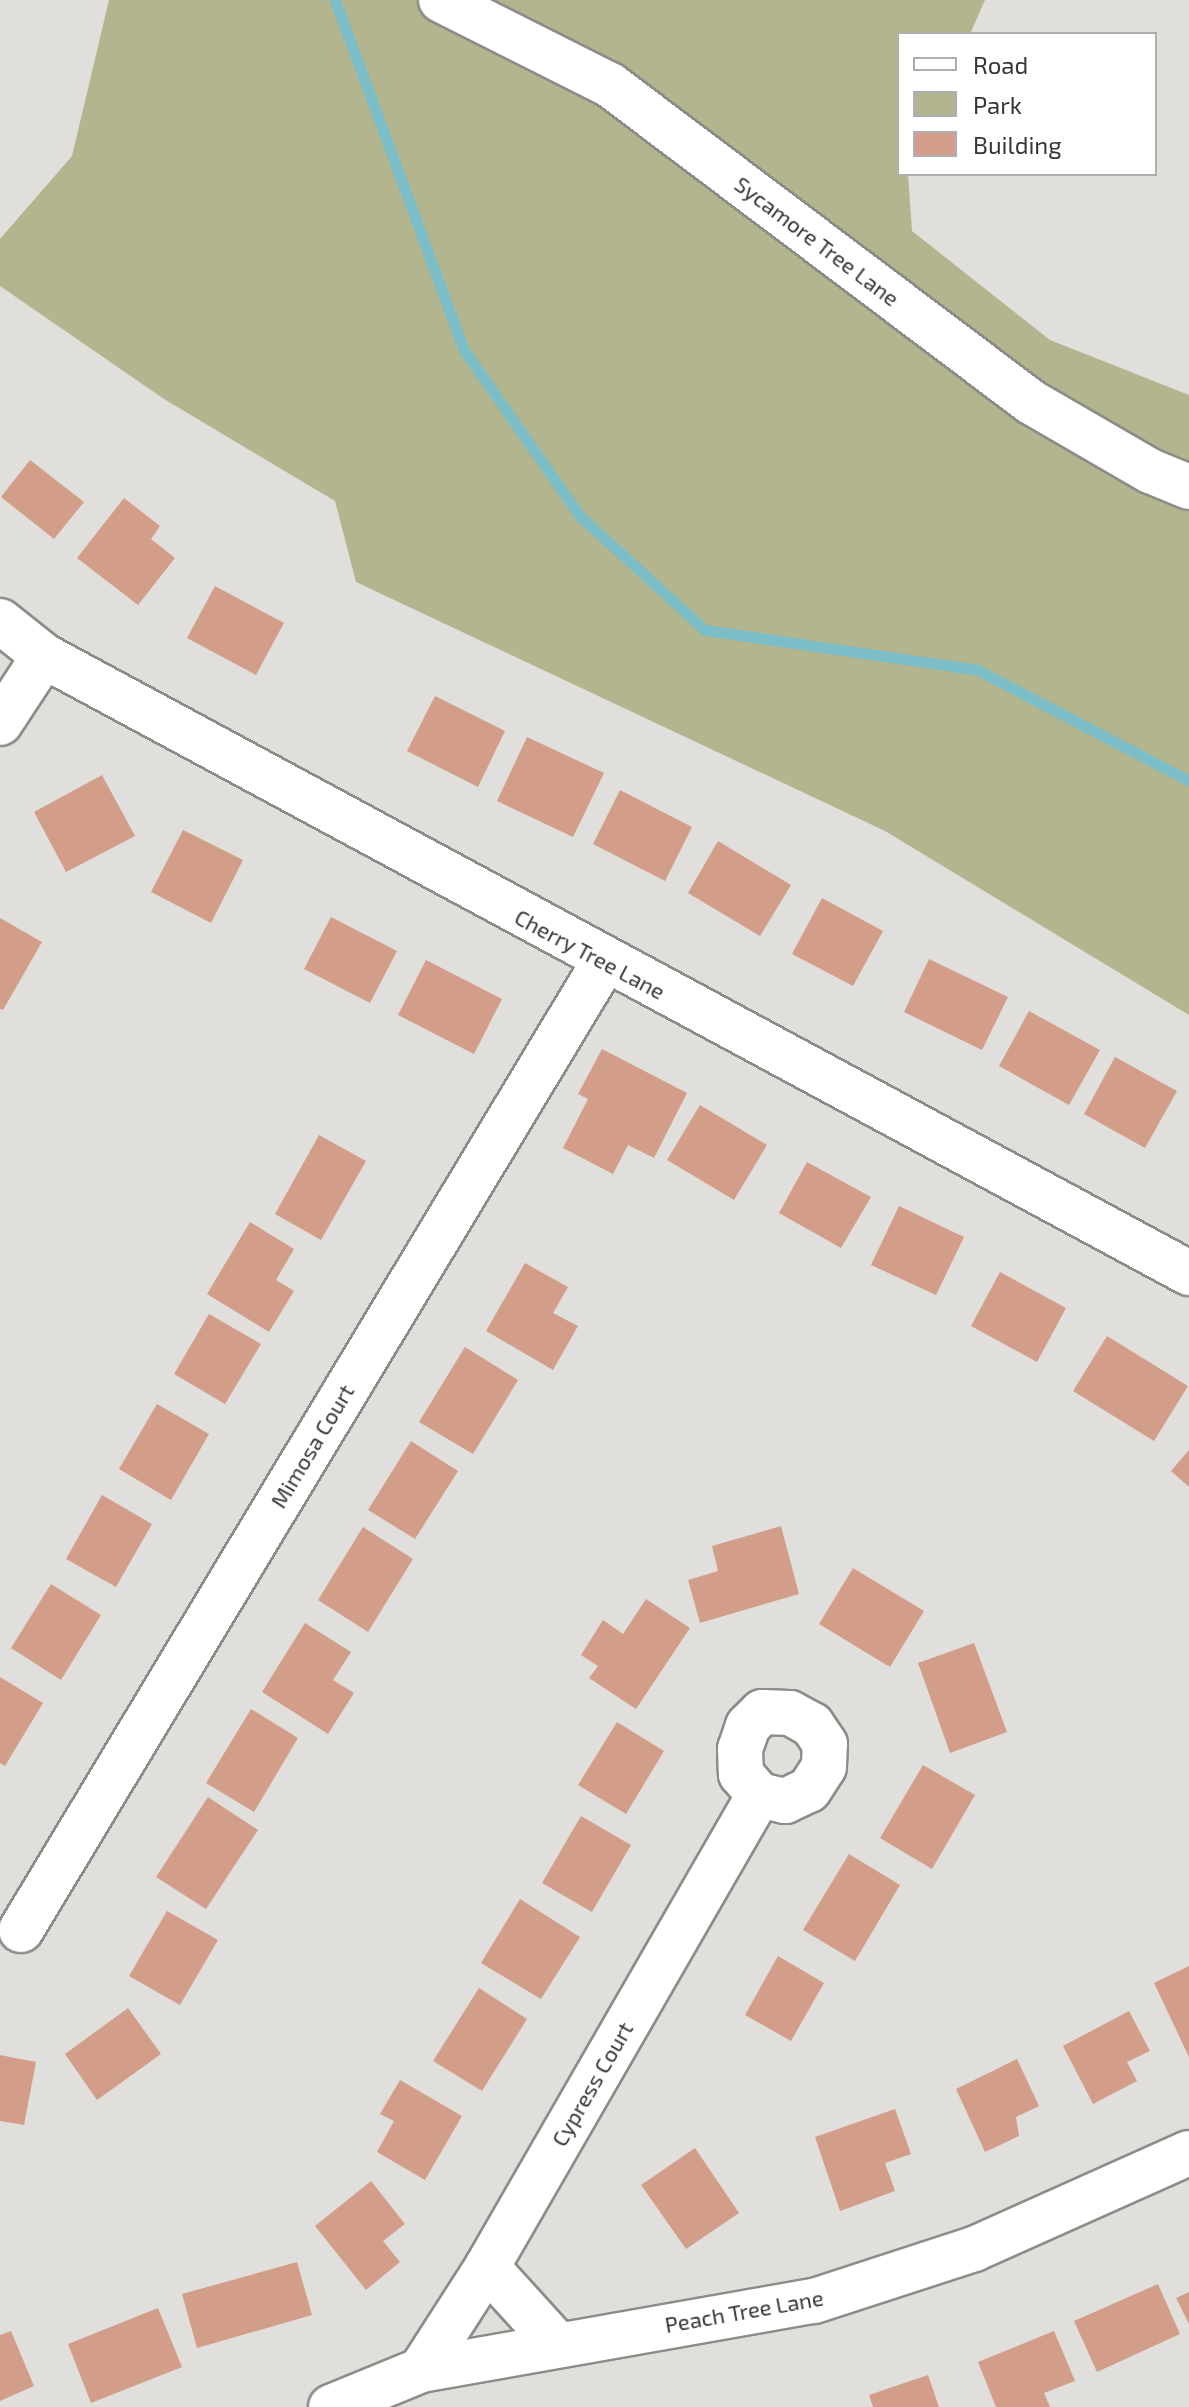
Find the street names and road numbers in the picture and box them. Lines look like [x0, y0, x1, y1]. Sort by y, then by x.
street label: Sycamore Tree Lane [729, 170, 905, 312]
street label: Cherry Tree Lane [510, 903, 670, 1005]
street label: Mimosa Court [265, 1379, 359, 1513]
street label: Cypress Court [546, 2017, 638, 2151]
street label: Peach Tree Lane [662, 2284, 826, 2338]

